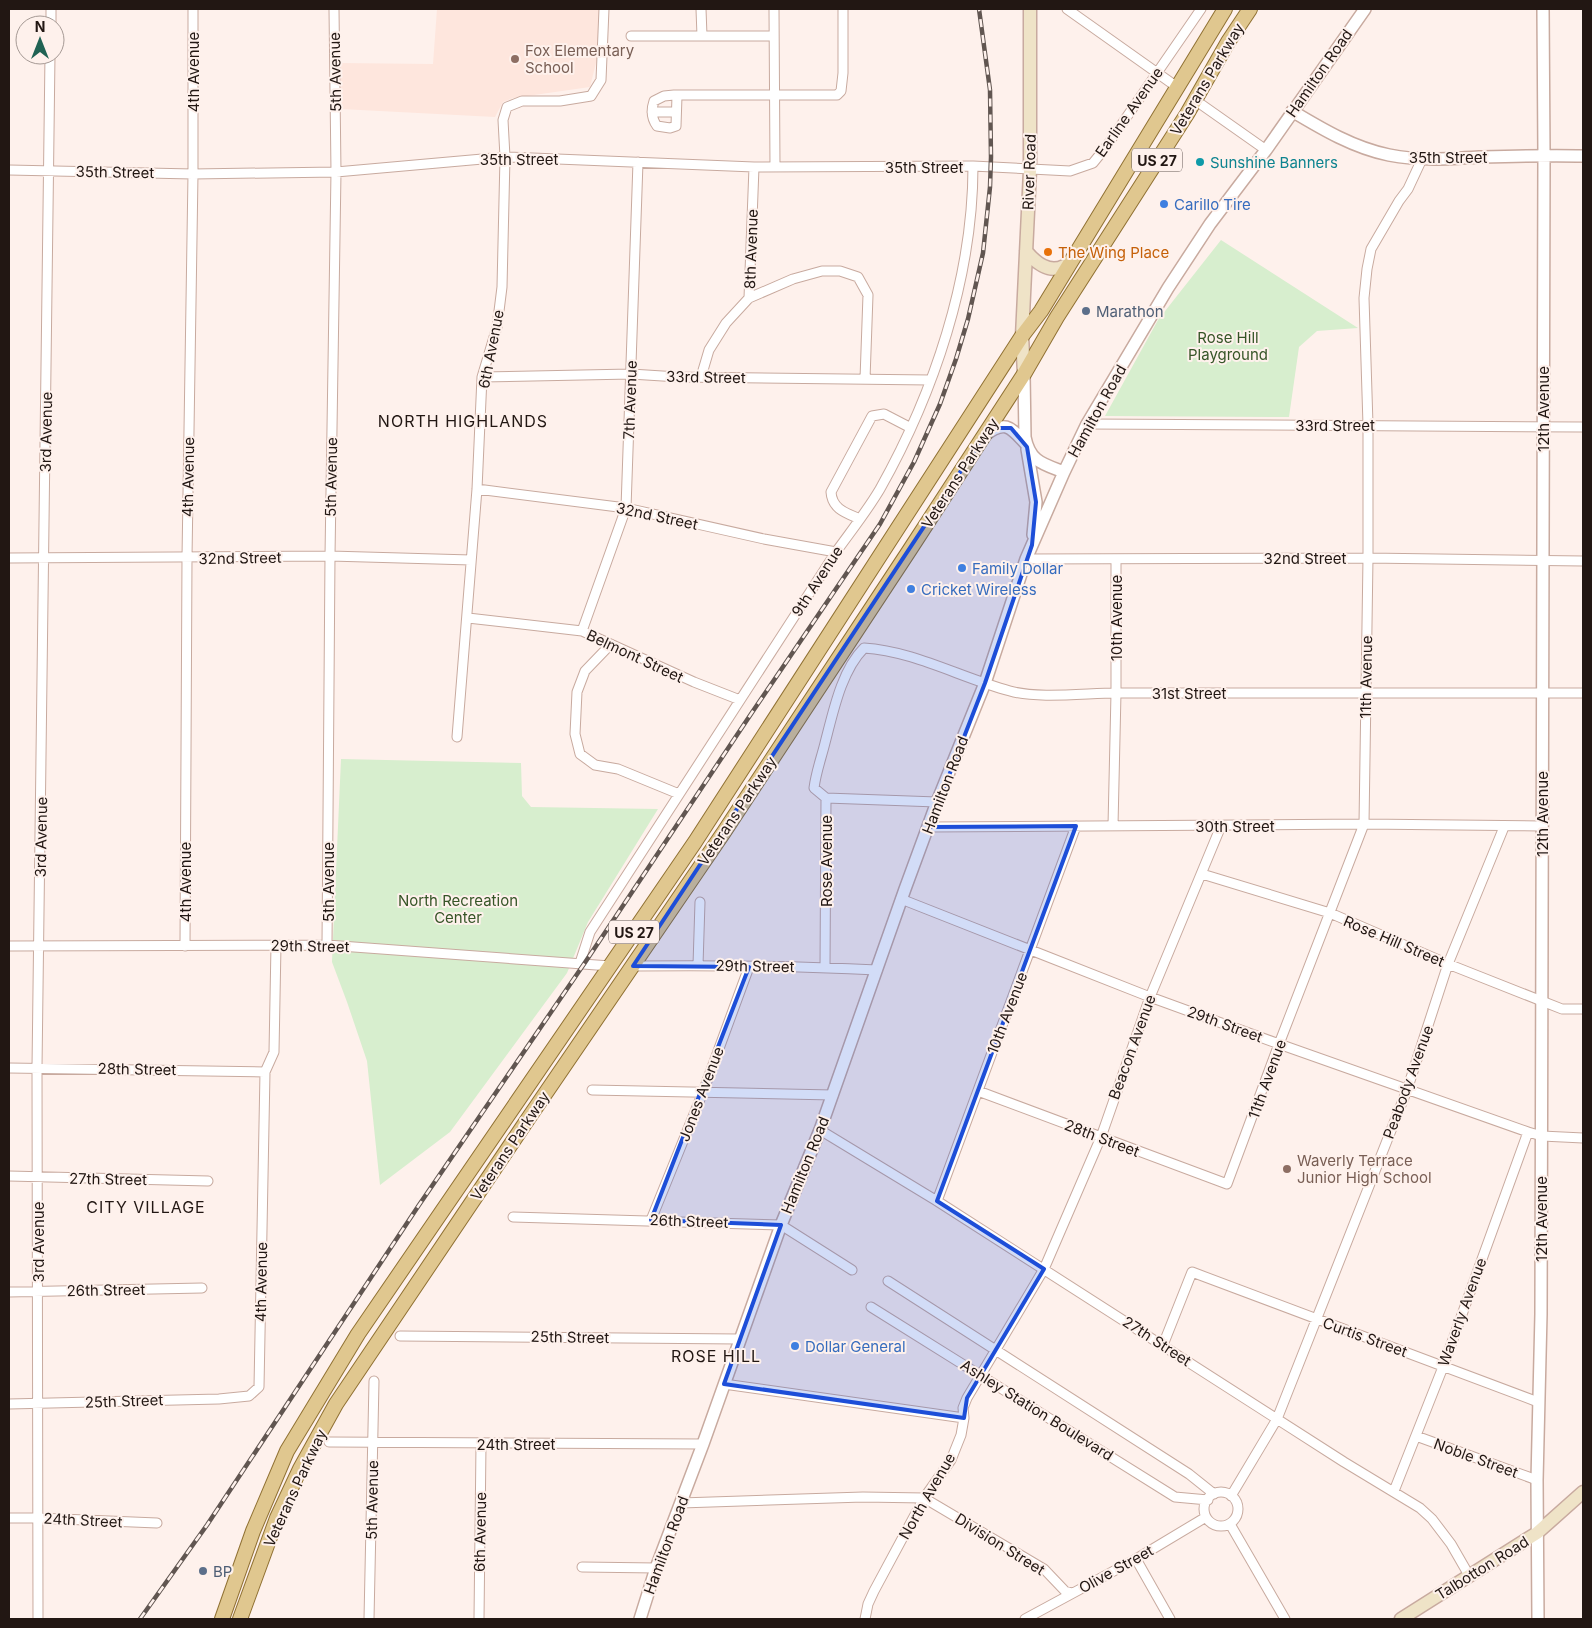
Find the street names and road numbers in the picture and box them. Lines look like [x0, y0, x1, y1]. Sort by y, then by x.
street label: Veterans Parkway [1166, 19, 1248, 139]
street label: Hamilton Road [1282, 25, 1356, 121]
street label: 4th Avenue [184, 32, 203, 112]
street label: 5th Avenue [325, 32, 345, 112]
street label: Earline Avenue [1091, 64, 1167, 160]
street label: River Road [1018, 134, 1040, 210]
road number: US 27 [1132, 148, 1182, 172]
street label: 35th Street [1409, 148, 1487, 167]
street label: 35th Street [480, 150, 558, 169]
street label: 35th Street [885, 158, 963, 177]
street label: 35th Street [75, 162, 155, 182]
street label: 8th Avenue [740, 209, 762, 289]
street label: 6th Avenue [474, 308, 508, 390]
street label: 7th Avenue [619, 360, 641, 440]
street label: Hamilton Road [1064, 361, 1130, 461]
street label: 12th Avenue [1534, 366, 1553, 452]
street label: 33rd Street [666, 367, 746, 387]
street label: 3rd Avenue [36, 391, 56, 473]
street label: Veterans Parkway [917, 414, 1003, 532]
street label: 33rd Street [1295, 416, 1375, 435]
street label: 4th Avenue [178, 437, 198, 517]
street label: 5th Avenue [321, 437, 341, 517]
street label: 32nd Street [614, 498, 700, 534]
street label: 9th Avenue [787, 542, 847, 620]
street label: 32nd Street [198, 548, 282, 568]
street label: 32nd Street [1263, 549, 1347, 568]
street label: 10th Avenue [1107, 575, 1126, 661]
street label: Belmont Street [584, 625, 687, 687]
street label: 11th Avenue [1356, 635, 1376, 719]
street label: 31st Street [1152, 684, 1226, 703]
street label: Hamilton Road [918, 733, 972, 837]
street label: Veterans Parkway [693, 752, 781, 869]
street label: 12th Avenue [1533, 771, 1552, 857]
street label: 3rd Avenue [31, 796, 51, 878]
street label: Rose Avenue [817, 815, 836, 907]
street label: 30th Street [1195, 817, 1275, 836]
street label: 4th Avenue [176, 842, 195, 922]
street label: 5th Avenue [319, 842, 338, 922]
street label: Rose Hill Street [1341, 911, 1447, 971]
road number: US 27 [609, 920, 659, 944]
street label: 29th Street [270, 936, 350, 956]
street label: 29th Street [715, 956, 795, 976]
street label: 10th Avenue [983, 969, 1031, 1057]
street label: Beacon Avenue [1104, 992, 1160, 1102]
street label: 29th Street [1185, 1002, 1265, 1046]
street label: Peabody Avenue [1379, 1023, 1437, 1141]
street label: 11th Avenue [1244, 1037, 1290, 1121]
street label: Jones Avenue [674, 1044, 728, 1144]
street label: 28th Street [97, 1059, 177, 1079]
street label: Veterans Parkway [466, 1087, 554, 1204]
street label: Hamilton Road [777, 1114, 833, 1216]
street label: 28th Street [1062, 1115, 1142, 1161]
street label: 27th Street [69, 1169, 147, 1189]
street label: 12th Avenue [1532, 1176, 1551, 1262]
street label: 3rd Avenue [29, 1202, 48, 1282]
street label: 26th Street [649, 1210, 729, 1232]
street label: 4th Avenue [251, 1242, 271, 1322]
street label: Waverly Avenue [1434, 1255, 1490, 1369]
street label: 26th Street [66, 1280, 146, 1300]
street label: 27th Street [1119, 1312, 1195, 1370]
street label: Curtis Street [1320, 1313, 1410, 1361]
street label: 25th Street [531, 1327, 610, 1347]
street label: Ashley Station Boulevard [957, 1355, 1117, 1465]
street label: 25th Street [84, 1390, 164, 1412]
street label: Veterans Parkway [259, 1425, 331, 1550]
street label: Noble Street [1431, 1434, 1521, 1482]
street label: 24th Street [477, 1435, 556, 1454]
street label: North Avenue [895, 1449, 959, 1543]
street label: 5th Avenue [362, 1460, 382, 1540]
street label: 6th Avenue [470, 1492, 490, 1572]
street label: Hamilton Road [639, 1493, 693, 1597]
street label: 24th Street [43, 1508, 123, 1532]
street label: Division Street [952, 1509, 1049, 1579]
street label: Talbotton Road [1432, 1532, 1532, 1604]
street label: Olive Street [1075, 1541, 1157, 1597]

